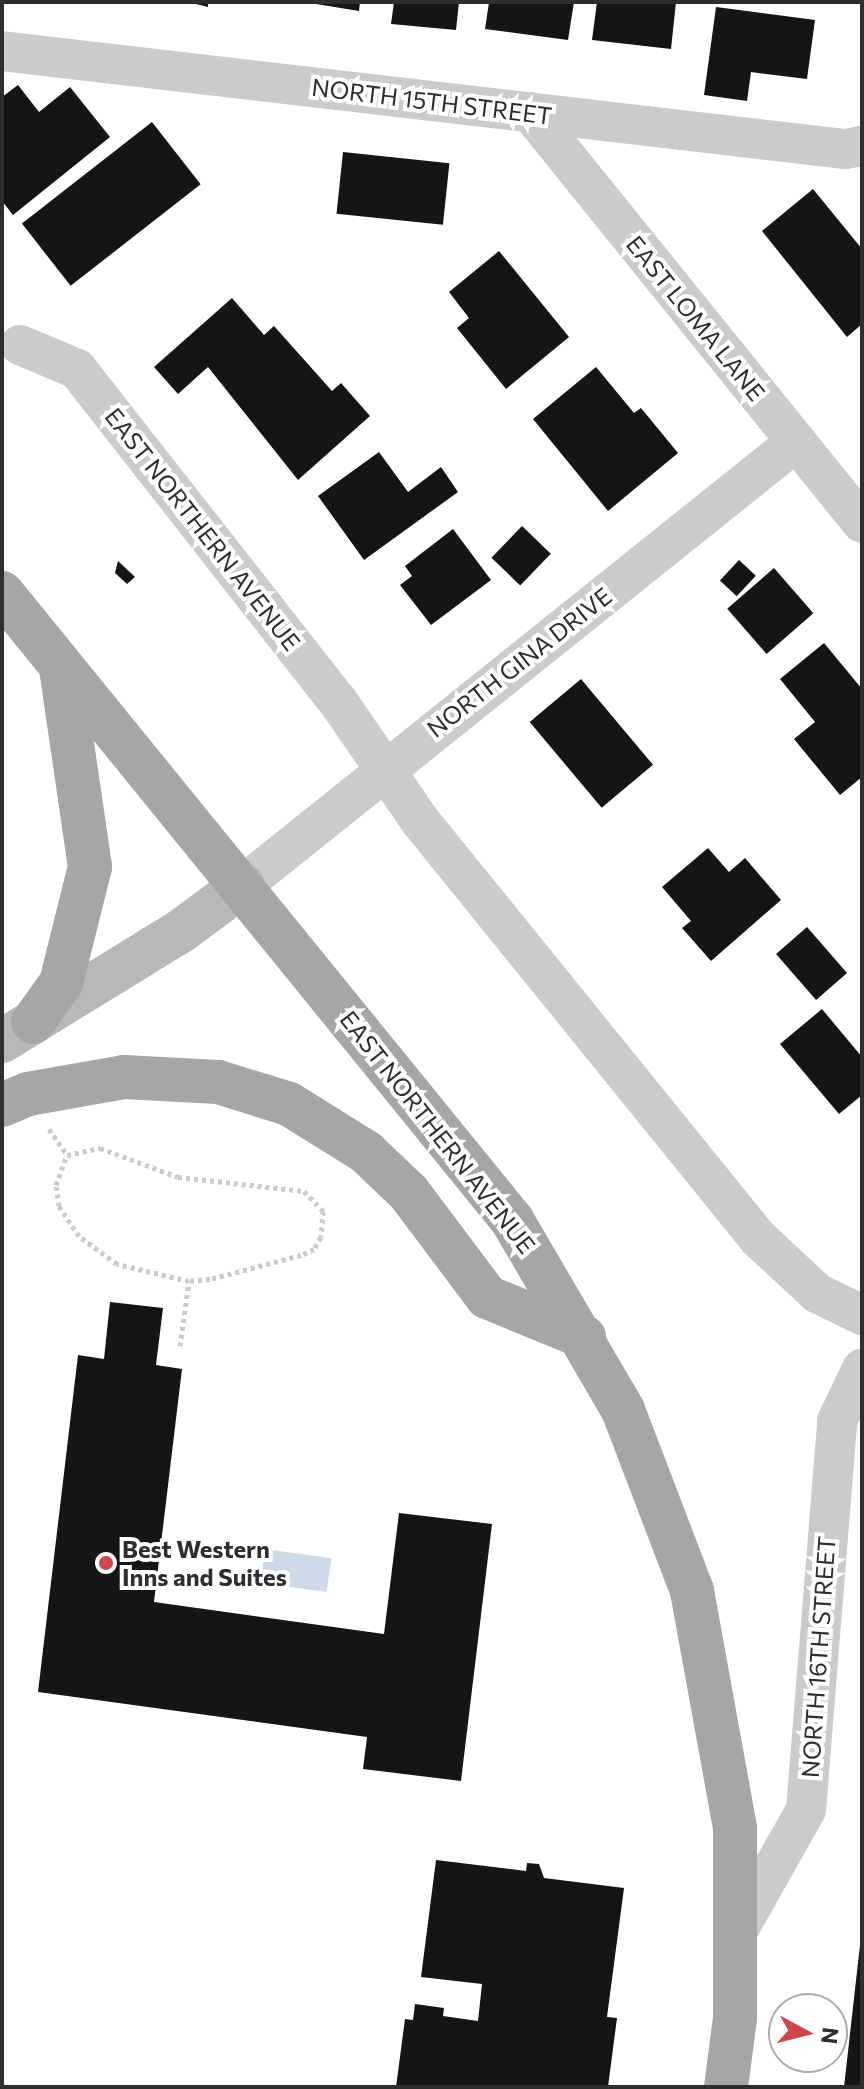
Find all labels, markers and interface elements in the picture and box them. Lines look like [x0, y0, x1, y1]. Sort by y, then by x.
street label: NORTH 15TH STREET [310, 72, 554, 130]
street label: EAST LOMA LANE [621, 230, 771, 406]
street label: EAST NORTHERN AVENUE [99, 402, 307, 656]
street label: NORTH GINA DRIVE [421, 581, 617, 743]
street label: EAST NORTHERN AVENUE [334, 1005, 542, 1259]
place label: Best Western Inns and Suites [122, 1535, 287, 1591]
street label: NORTH 16TH STREET [795, 1535, 841, 1779]
marker: Best Western Inns and Suites [97, 1554, 115, 1572]
north arrow [768, 1993, 848, 2073]
text: N [816, 2026, 845, 2046]

